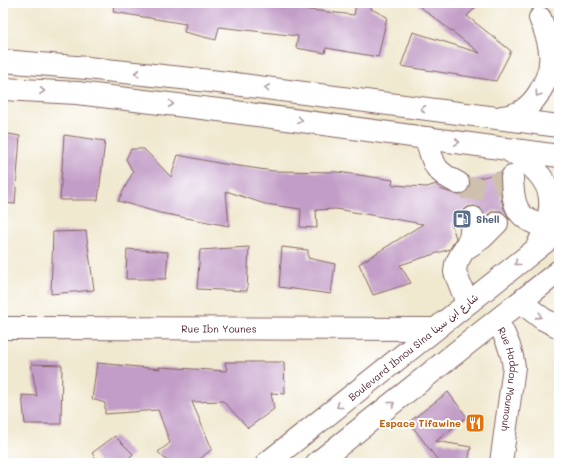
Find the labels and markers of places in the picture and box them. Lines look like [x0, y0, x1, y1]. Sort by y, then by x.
fuel station icon: Shell [451, 208, 473, 230]
place label: Shell [476, 212, 500, 226]
restaurant icon: Espace Tifawine [464, 412, 486, 434]
place label: Espace Tifawine [379, 416, 461, 430]

